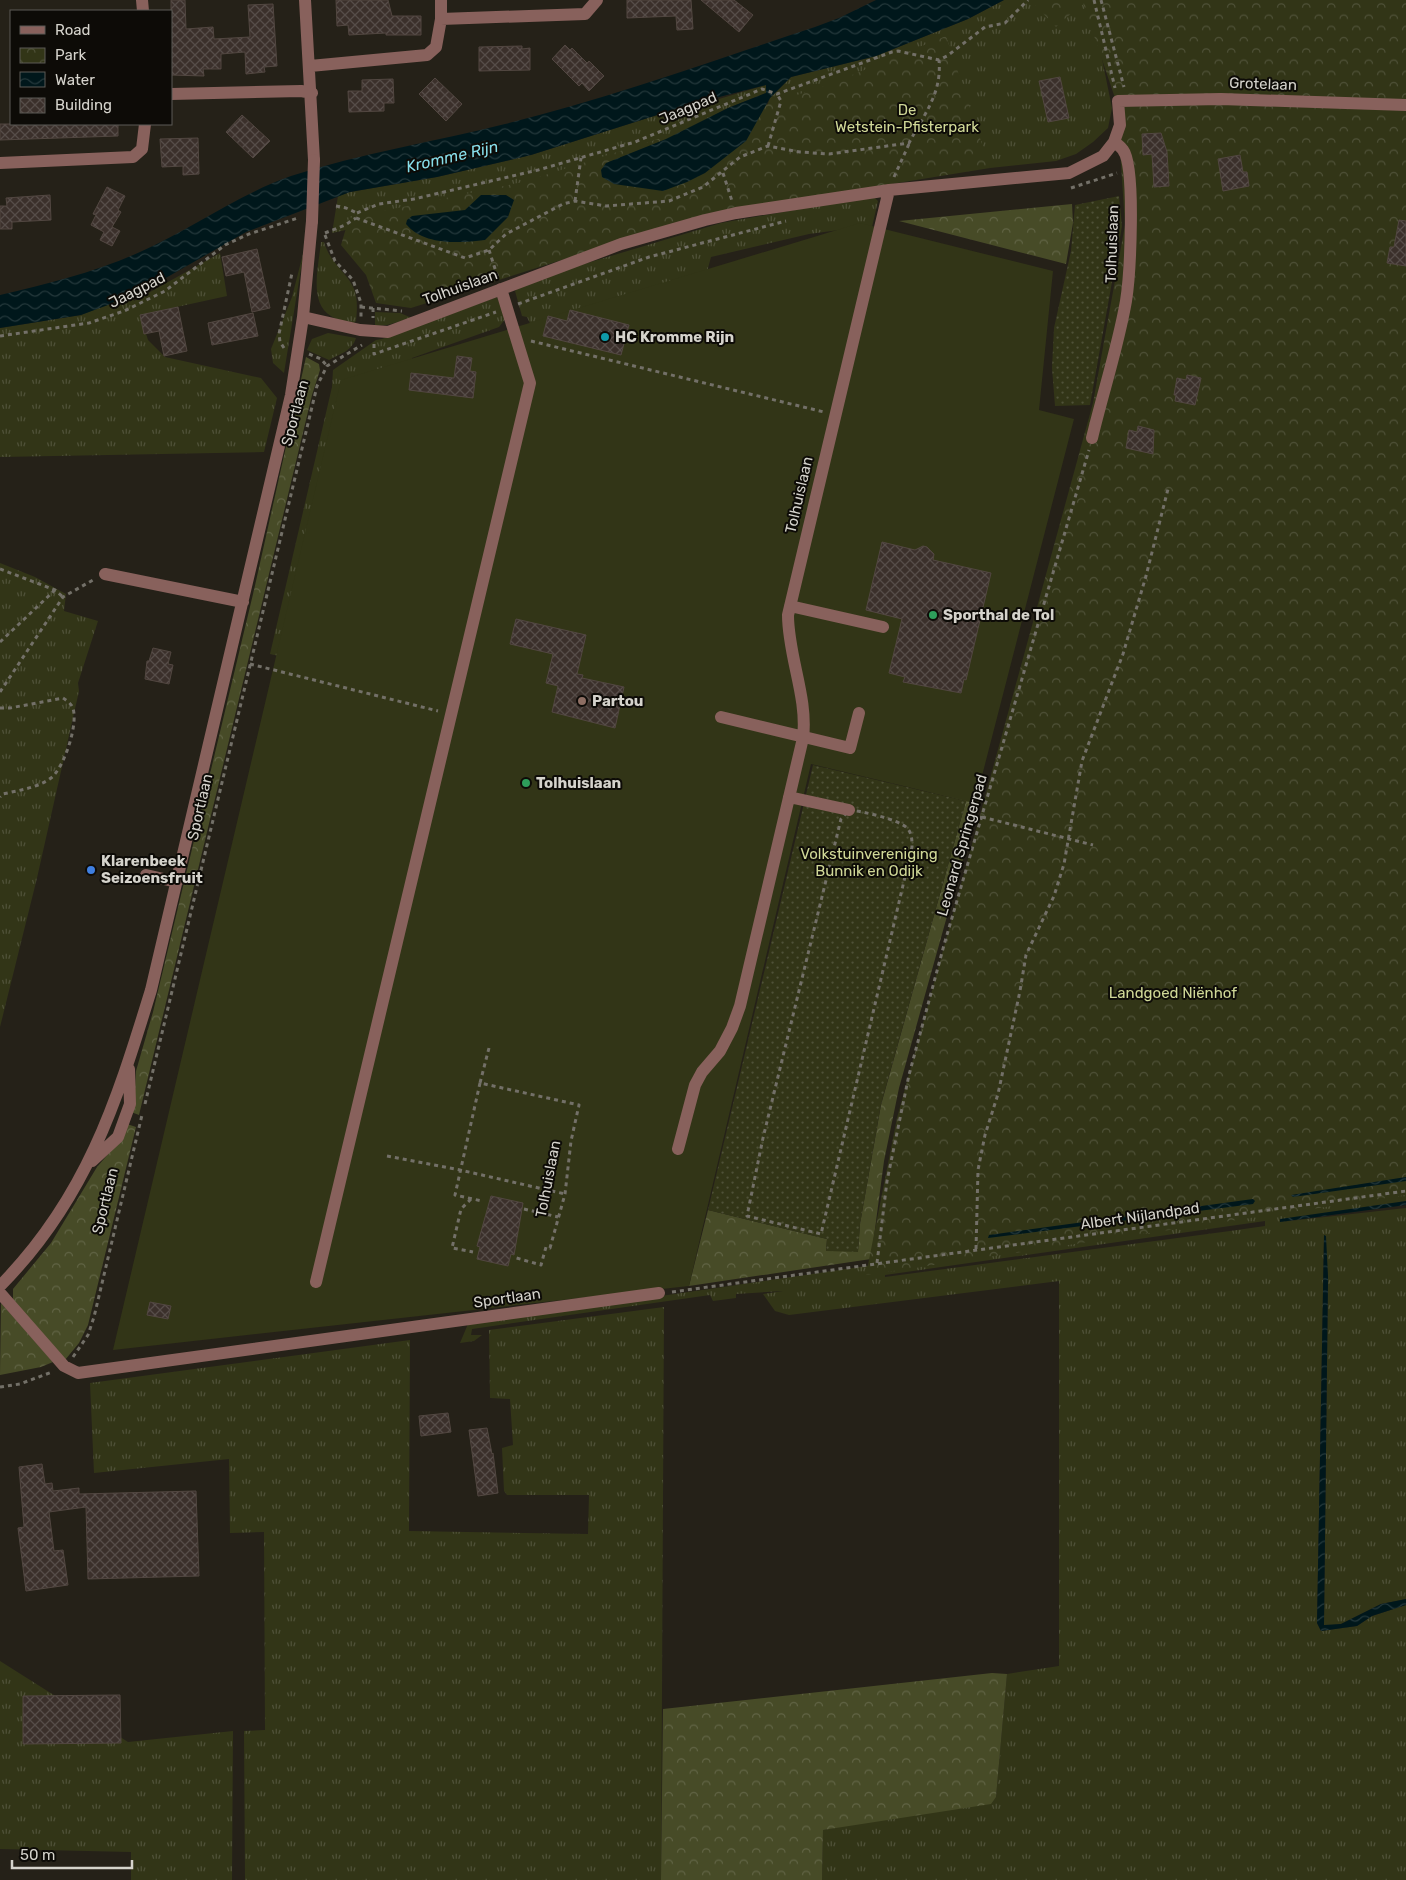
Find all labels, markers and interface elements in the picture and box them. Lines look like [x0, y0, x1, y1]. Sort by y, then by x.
legend [10, 10, 172, 125]
text: Road [55, 21, 91, 39]
text: Park [55, 46, 86, 64]
text: Water [55, 71, 95, 89]
street label: Grotelaan [1229, 74, 1297, 94]
street label: Jaagpad [656, 88, 720, 128]
text: Building [55, 96, 112, 114]
park label: De Wetstein-Pfisterpark [835, 101, 979, 136]
water label: Kromme Rijn [404, 137, 500, 176]
street label: Tolhuislaan [1102, 205, 1122, 283]
street label: Tolhuislaan [420, 265, 500, 309]
street label: Jaagpad [106, 268, 168, 312]
place label: HC Kromme Rijn [615, 328, 734, 346]
marker: HC Kromme Rijn [599, 331, 611, 343]
street label: Sportlaan [278, 378, 312, 448]
street label: Tolhuislaan [781, 455, 817, 535]
place label: Sporthal de Tol [943, 606, 1054, 624]
marker: Sporthal de Tol [927, 609, 939, 621]
place label: Partou [592, 692, 643, 710]
marker: Partou [576, 695, 588, 707]
street label: Sportlaan [184, 772, 216, 842]
street label: Leonard Springerpad [933, 772, 991, 918]
place label: Tolhuislaan [536, 774, 621, 792]
marker: Tolhuislaan [520, 777, 532, 789]
park label: Volkstuinvereniging Bunnik en Odijk [800, 845, 938, 880]
place label: Klarenbeek Seizoensfruit [101, 852, 203, 887]
marker: Klarenbeek Seizoensfruit [85, 864, 97, 876]
park label: Landgoed Niënhof [1109, 984, 1237, 1002]
street label: Tolhuislaan [532, 1139, 564, 1219]
street label: Sportlaan [88, 1166, 122, 1236]
street label: Albert Nijlandpad [1079, 1199, 1201, 1233]
street label: Sportlaan [472, 1284, 542, 1312]
scale bar [12, 1838, 132, 1870]
text: 50 m [20, 1846, 55, 1864]

